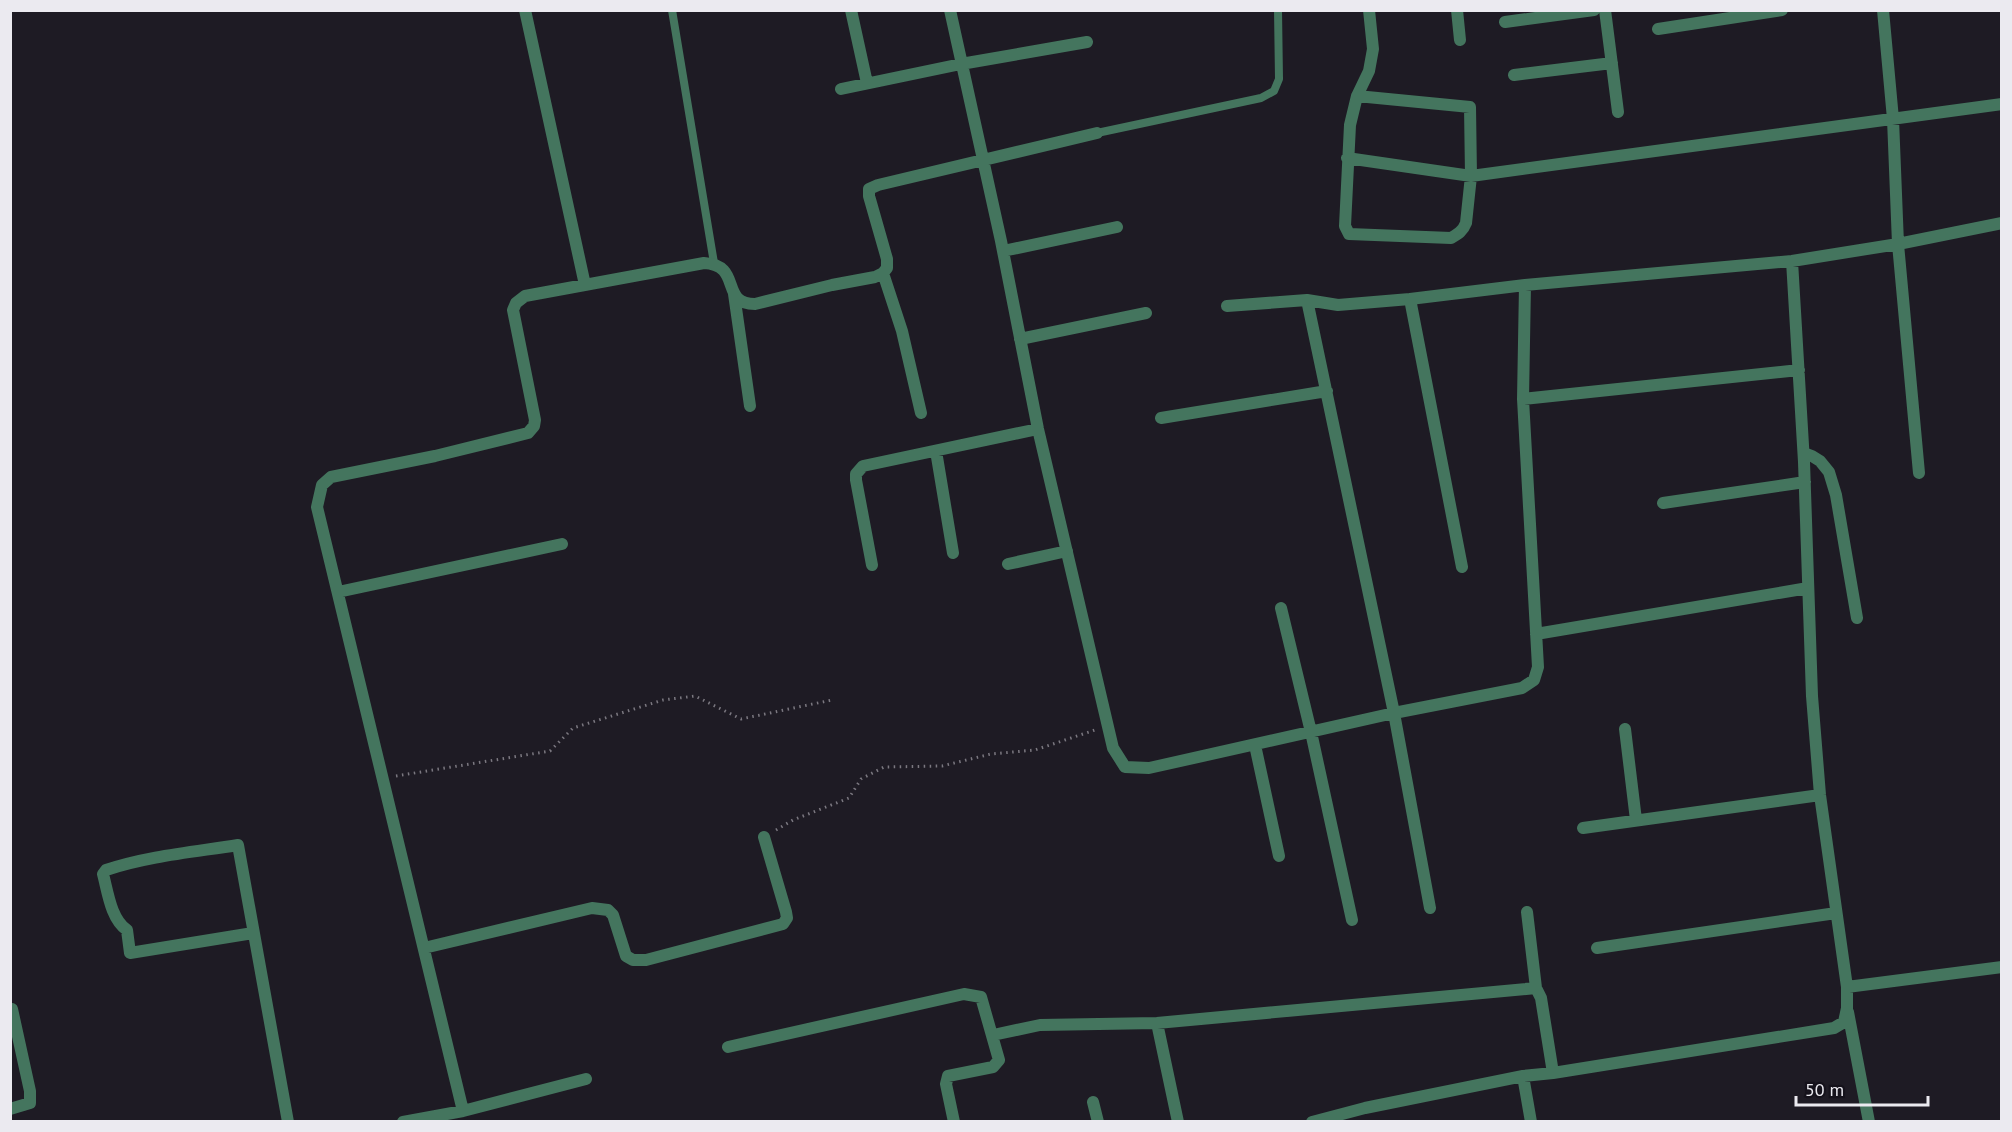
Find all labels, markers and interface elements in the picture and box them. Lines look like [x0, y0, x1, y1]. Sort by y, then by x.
scale bar [1796, 1069, 1928, 1107]
text: 50 m [1805, 1078, 1844, 1101]

